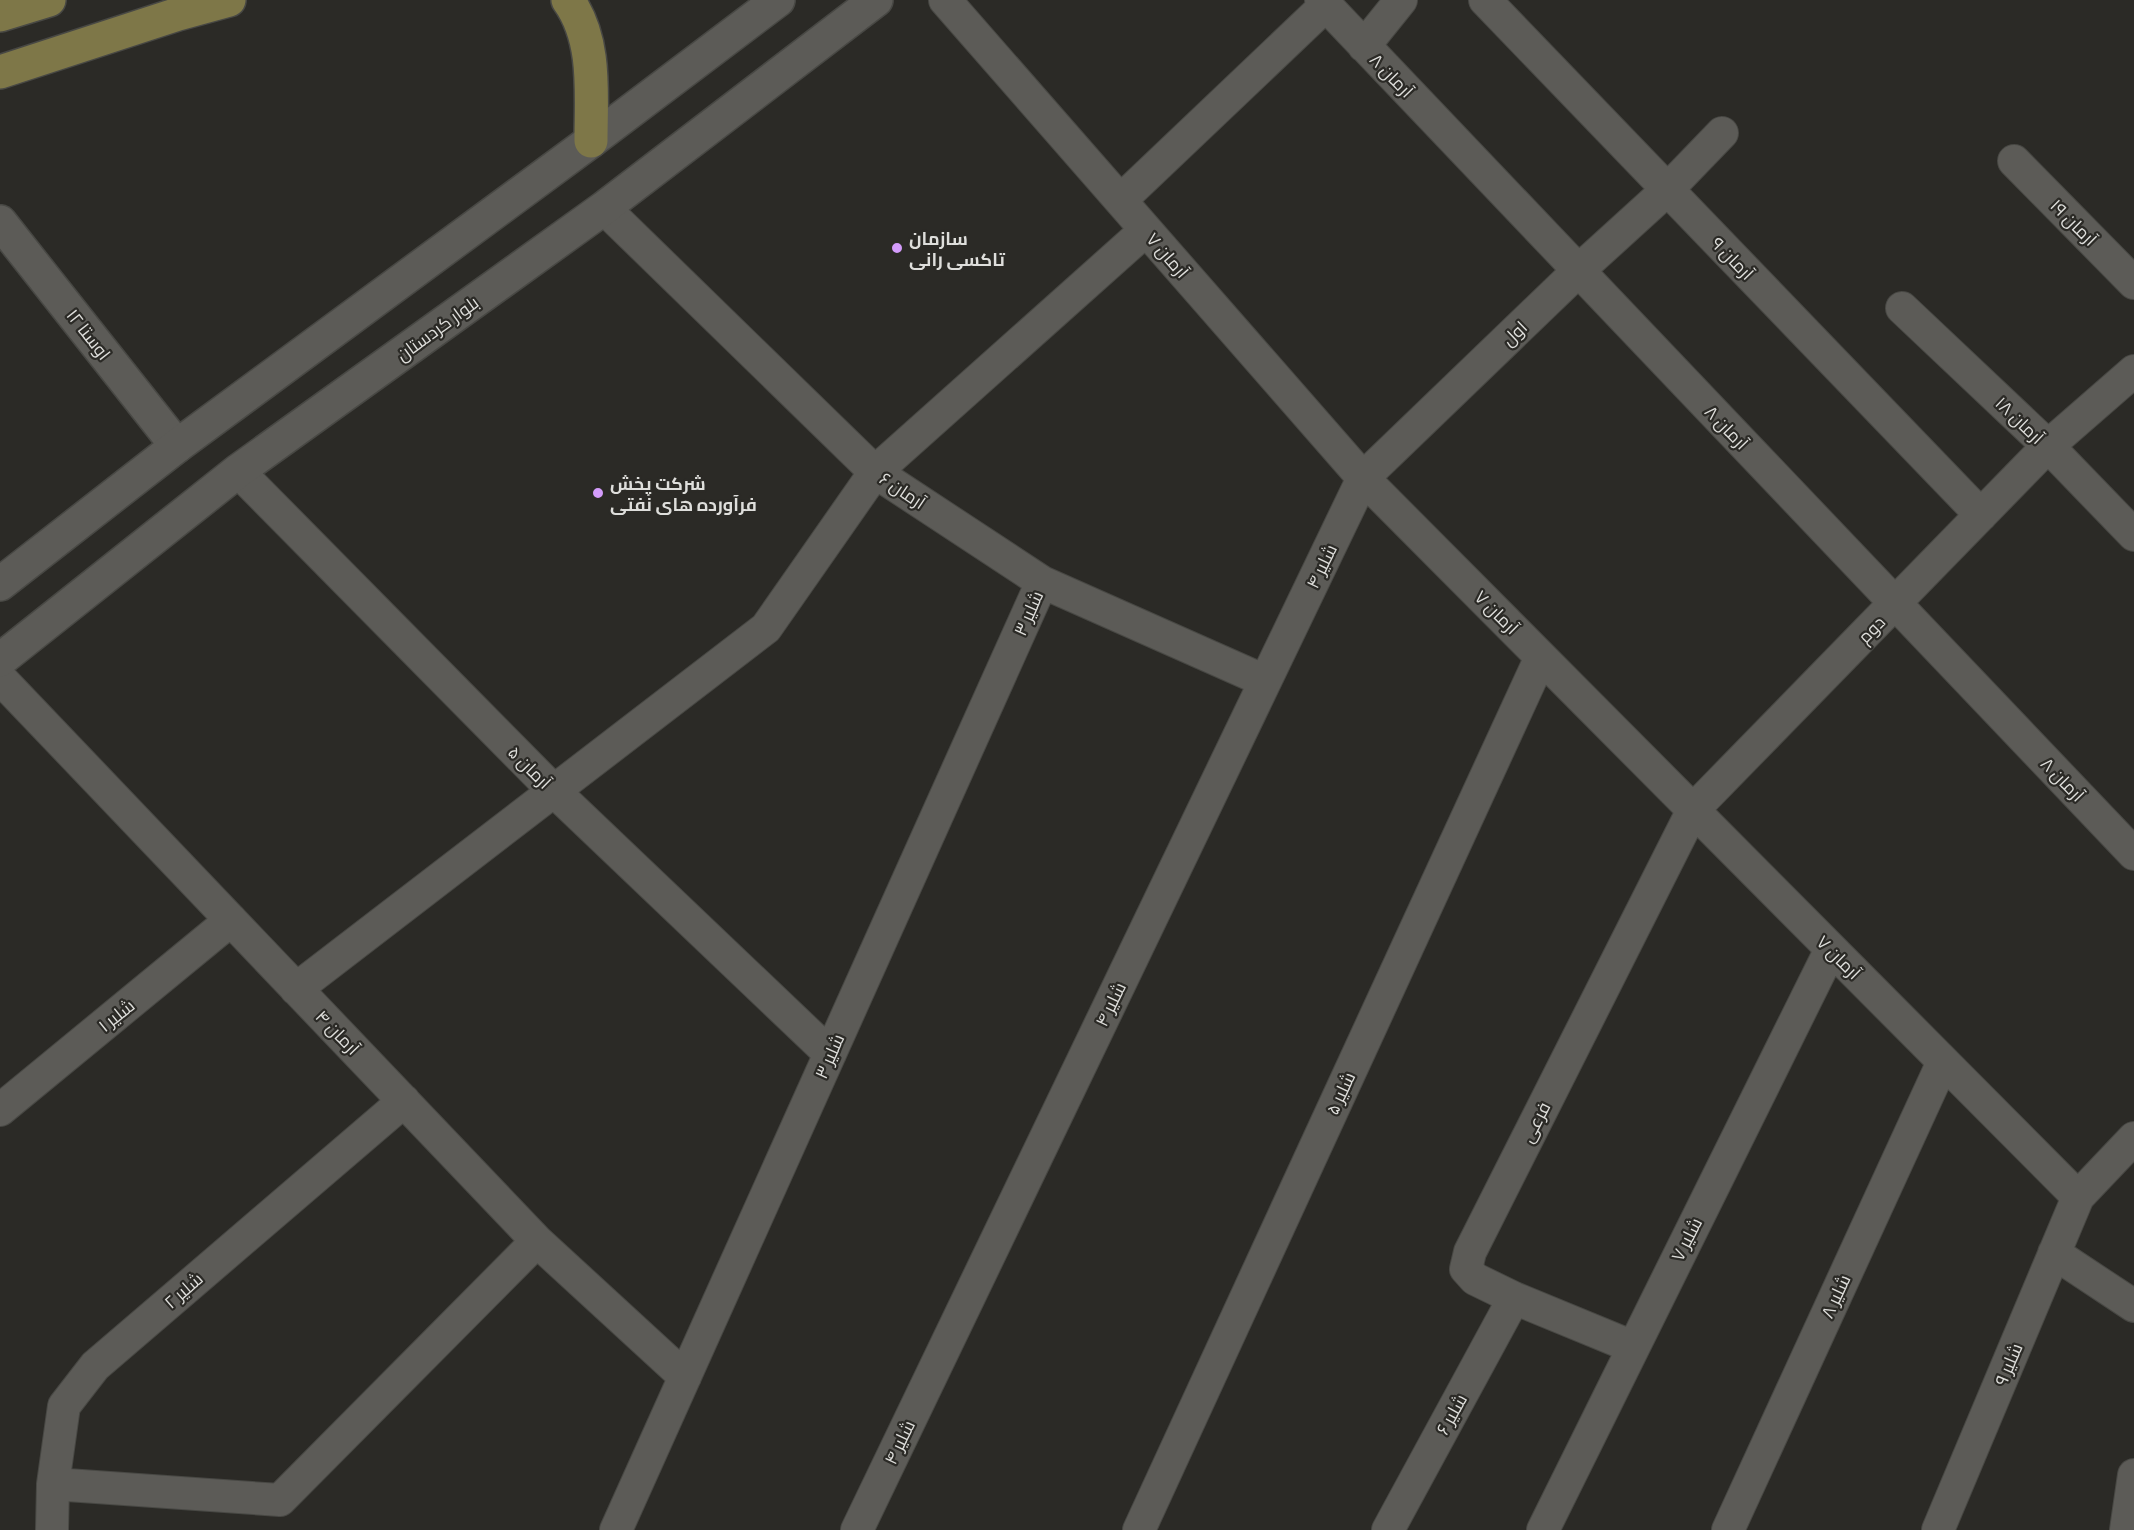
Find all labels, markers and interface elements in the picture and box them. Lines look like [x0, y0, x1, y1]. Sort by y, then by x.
street label: آرمان ۸ [1365, 48, 1419, 103]
street label: آرمان ۱۹ [2045, 194, 2102, 251]
place label: سازمان تاکسی رانی [909, 227, 1005, 271]
street label: آرمان ۷ [1141, 228, 1194, 283]
street label: آرمان ۹ [1707, 232, 1759, 285]
marker: سازمان تاکسی رانی [890, 241, 904, 255]
street label: بلوار کردستان [391, 291, 483, 366]
street label: اوستا ۱۲ [61, 304, 116, 365]
street label: اول [1497, 316, 1532, 351]
street label: آرمان ۱۸ [1991, 392, 2049, 449]
street label: آرمان ۸ [1700, 400, 1754, 455]
street label: آرمان ۶ [875, 467, 930, 514]
place label: شرکت پخش فرآورده های نفتی [610, 472, 757, 516]
marker: شرکت پخش فرآورده های نفتی [591, 486, 605, 500]
street label: شلیر ۴ [1301, 540, 1342, 592]
street label: آرمان ۷ [1470, 585, 1524, 639]
street label: شلیر ۳ [1008, 587, 1048, 639]
street label: دوم [1853, 611, 1891, 649]
street label: آرمان ۵ [503, 741, 556, 794]
street label: آرمان ۸ [2036, 752, 2090, 807]
street label: آرمان ۷ [1812, 930, 1866, 984]
street label: شلیر ۴ [1090, 978, 1131, 1030]
street label: شلیر ۱ [93, 994, 139, 1037]
street label: آرمان ۴ [311, 1005, 365, 1060]
street label: شلیر ۳ [809, 1030, 849, 1082]
street label: شلیر ۵ [1321, 1068, 1360, 1118]
street label: فرعی [1515, 1098, 1555, 1147]
street label: شلیر ۷ [1666, 1214, 1707, 1265]
street label: شلیر ۲ [159, 1267, 208, 1314]
street label: شلیر ۸ [1815, 1271, 1856, 1322]
street label: شلیر ۹ [1989, 1339, 2028, 1389]
street label: شلیر ۶ [1431, 1390, 1472, 1439]
street label: شلیر ۴ [879, 1416, 920, 1468]

